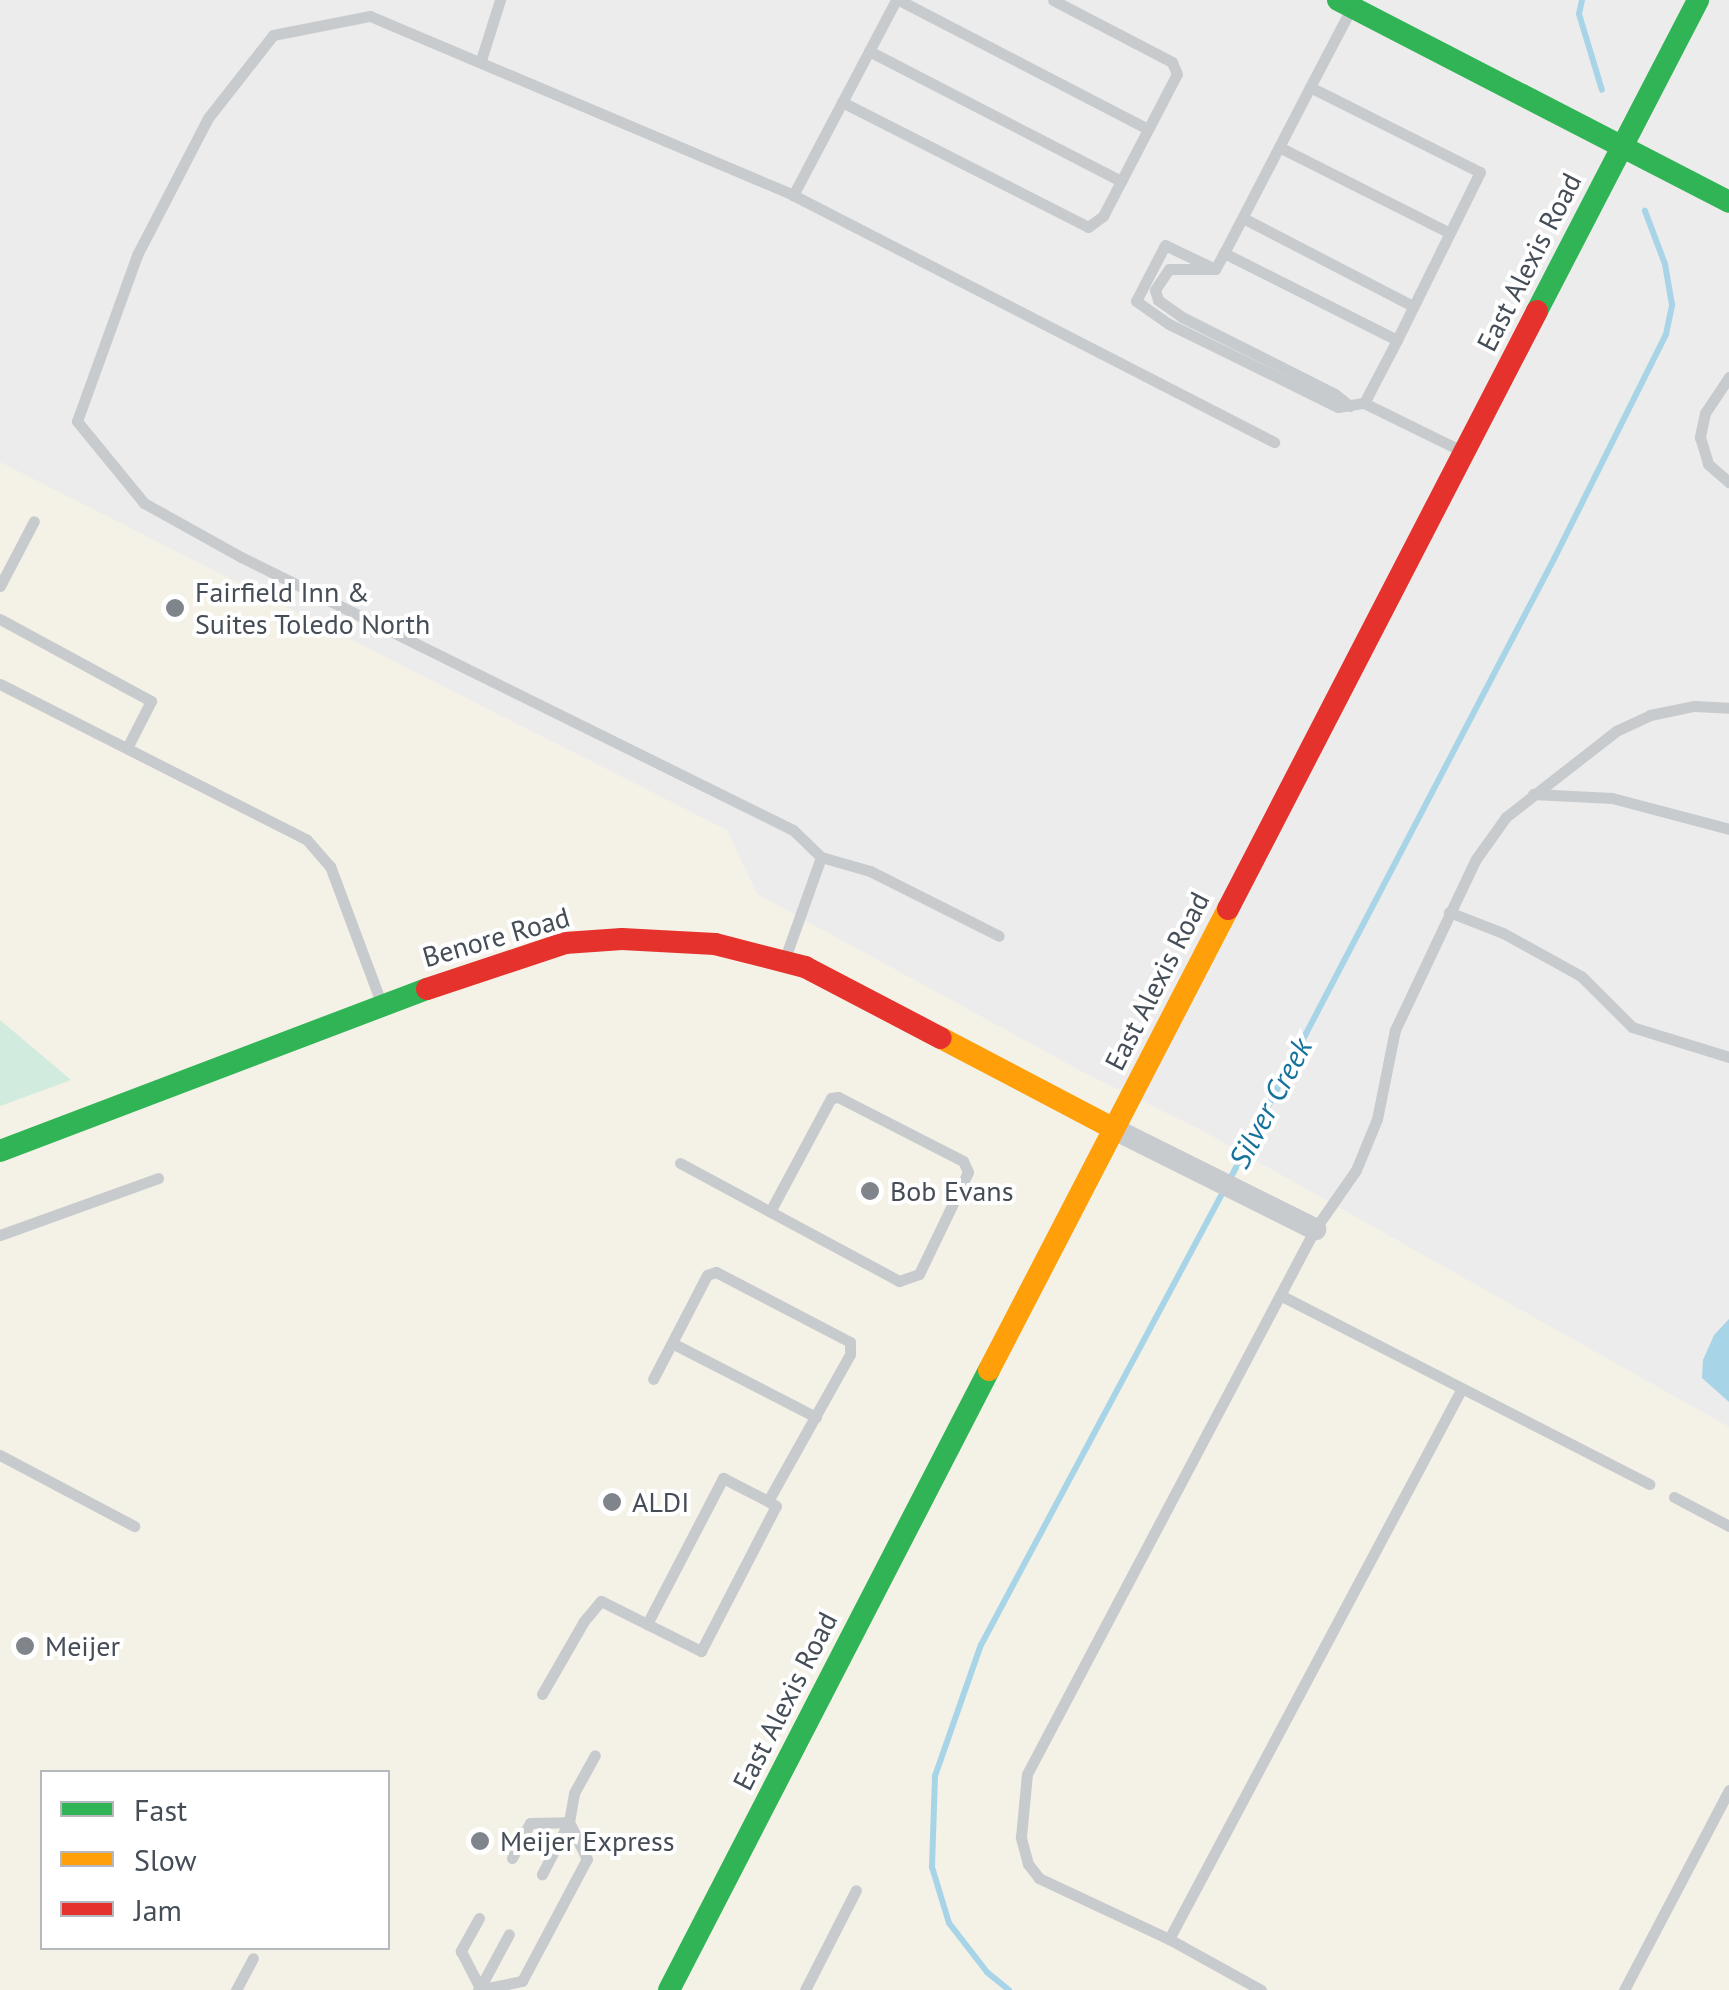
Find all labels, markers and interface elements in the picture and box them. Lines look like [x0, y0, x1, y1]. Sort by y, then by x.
street label: East Alexis Road [1469, 167, 1589, 357]
place label: Fairfield Inn & Suites Toledo North [195, 575, 431, 641]
marker: Fairfield Inn & Suites Toledo North [164, 597, 186, 619]
street label: East Alexis Road [1097, 886, 1217, 1076]
street label: Benore Road [419, 900, 573, 974]
water label: Silver Creek [1221, 1032, 1319, 1174]
place label: Bob Evans [890, 1174, 1013, 1208]
marker: Bob Evans [859, 1180, 881, 1202]
place label: ALDI [632, 1485, 689, 1519]
marker: ALDI [601, 1491, 623, 1513]
street label: East Alexis Road [725, 1606, 845, 1796]
place label: Meijer [45, 1629, 120, 1663]
marker: Meijer [14, 1635, 36, 1657]
legend [40, 1770, 390, 1950]
text: Fast [134, 1790, 187, 1829]
place label: Meijer Express [500, 1824, 674, 1858]
marker: Meijer Express [469, 1830, 491, 1852]
text: Slow [134, 1840, 197, 1879]
text: Jam [134, 1890, 182, 1929]

